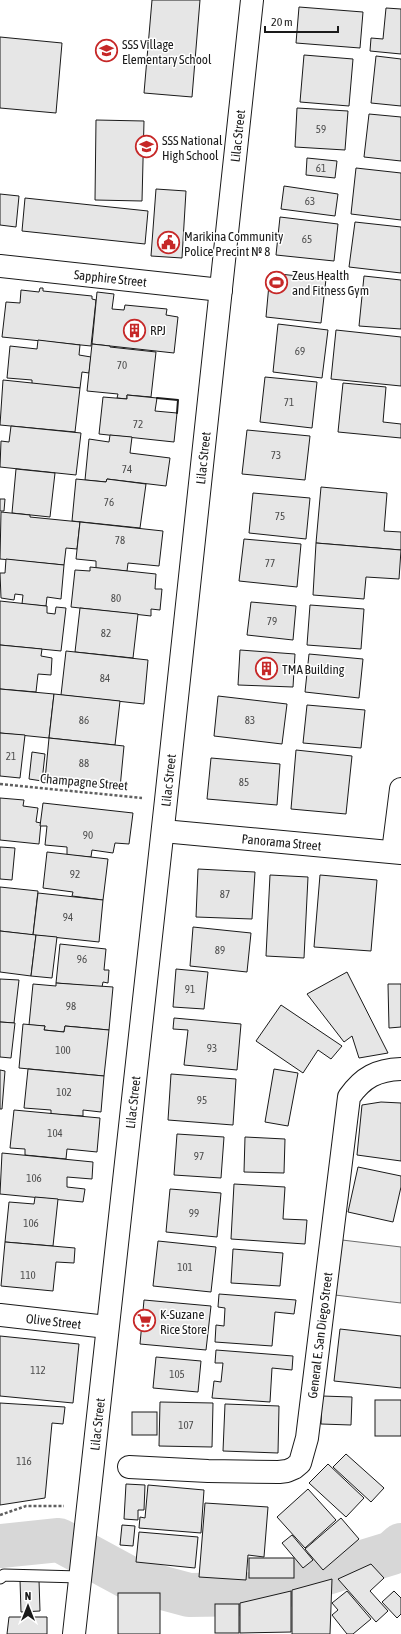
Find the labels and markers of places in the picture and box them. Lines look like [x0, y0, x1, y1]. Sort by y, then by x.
place label: SSS Village Elementary School [122, 37, 212, 67]
school or university icon: SSS Village Elementary School [94, 38, 120, 64]
place label: SSS National High School [162, 133, 223, 163]
school or university icon: SSS National High School [133, 134, 159, 160]
place label: Marikina Community Police Precint № 8 [184, 229, 284, 259]
public building icon: Marikina Community Police Precint № 8 [156, 230, 182, 256]
place label: Zeus Health and Fitness Gym [292, 268, 369, 298]
sports icon: Zeus Health and Fitness Gym [263, 269, 289, 295]
building icon: RPJ [122, 317, 148, 343]
place label: RPJ [150, 323, 166, 338]
building icon: TMA Building [254, 656, 280, 682]
place label: TMA Building [282, 662, 345, 677]
place label: K-Suzane Rice Store [160, 1307, 207, 1337]
supermarket icon: K-Suzane Rice Store [131, 1308, 157, 1334]

